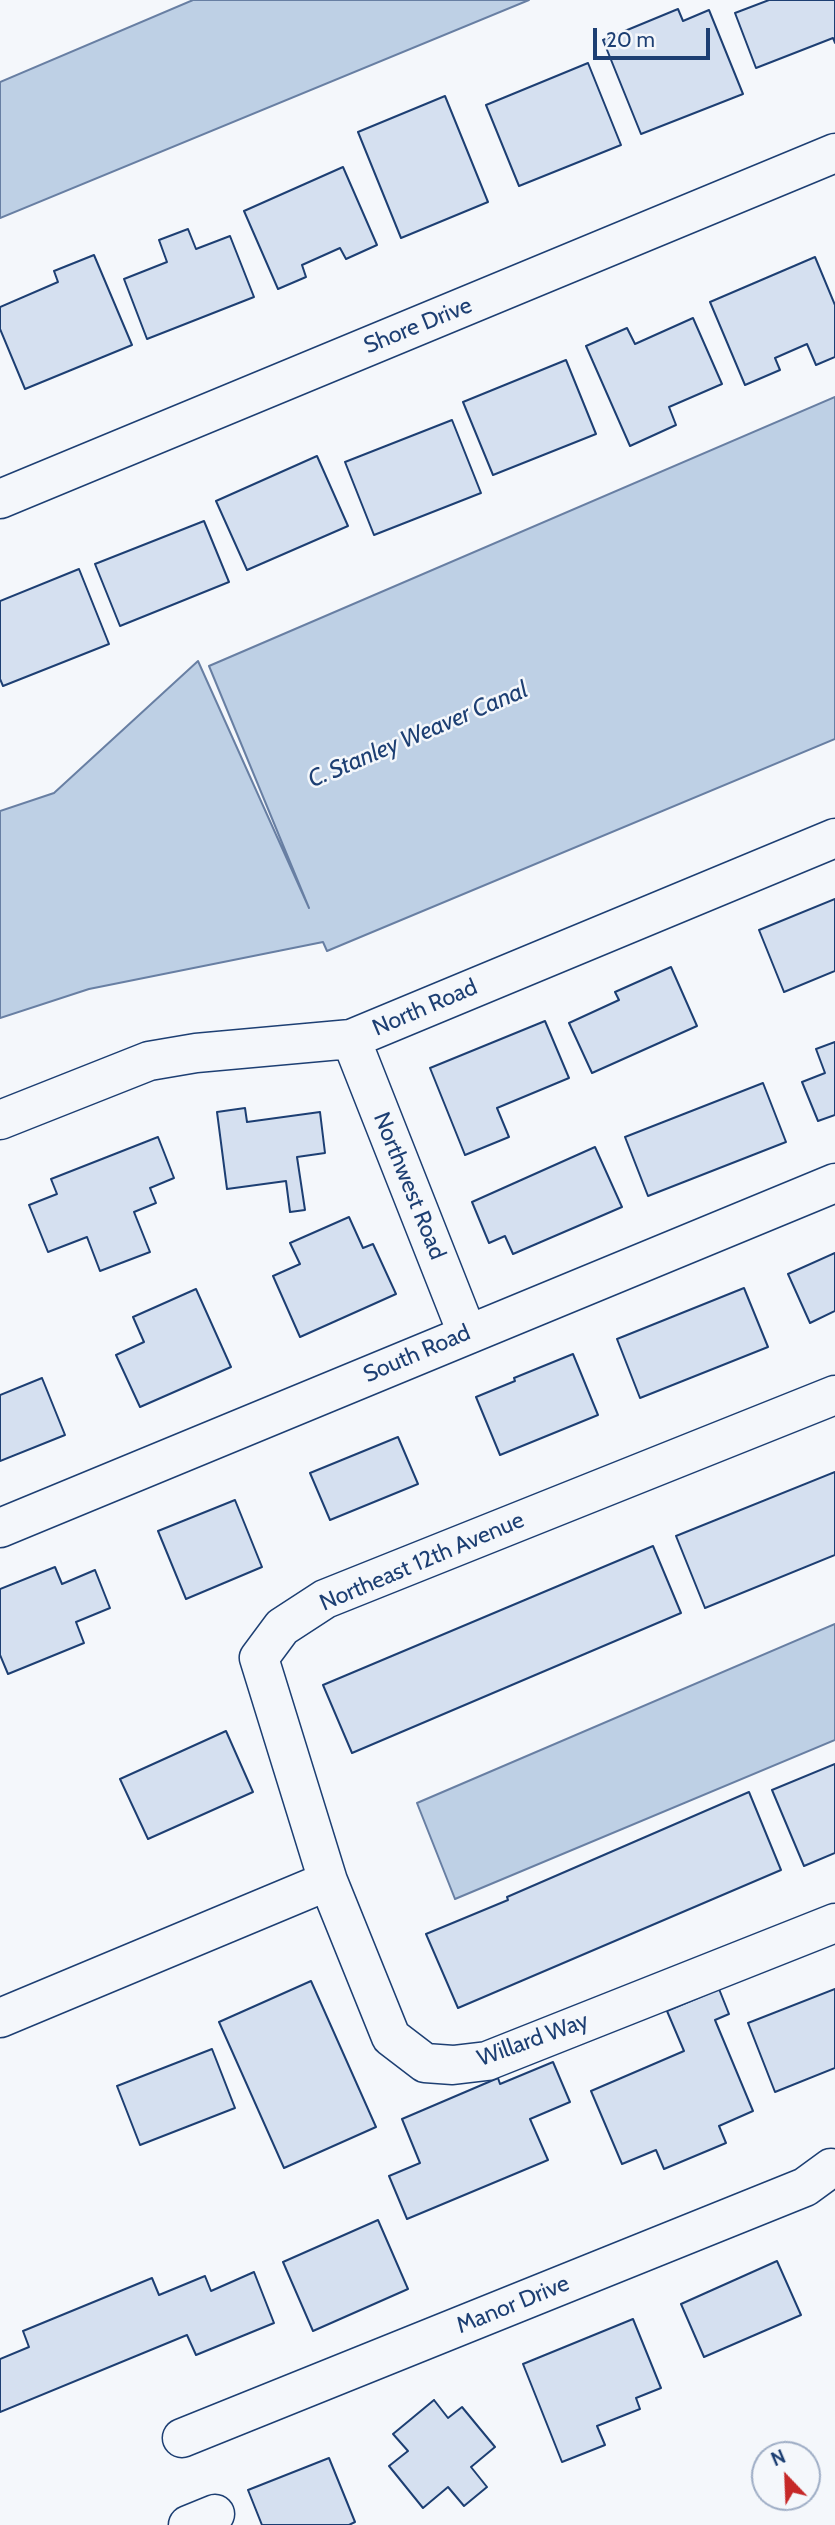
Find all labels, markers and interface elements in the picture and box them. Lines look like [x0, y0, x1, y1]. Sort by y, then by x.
scale bar [597, 14, 714, 58]
text: 20 m [606, 27, 655, 52]
street label: Shore Drive [360, 292, 476, 360]
water label: C. Stanley Weaver Canal [304, 676, 532, 794]
street label: North Road [368, 974, 482, 1042]
street label: Northwest Road [367, 1108, 451, 1264]
street label: South Road [359, 1319, 475, 1389]
street label: Northeast 12th Avenue [316, 1506, 528, 1618]
street label: Willard Way [474, 2007, 592, 2073]
street label: Manor Drive [453, 2270, 573, 2340]
north arrow [751, 2441, 821, 2511]
text: N [768, 2445, 789, 2471]

